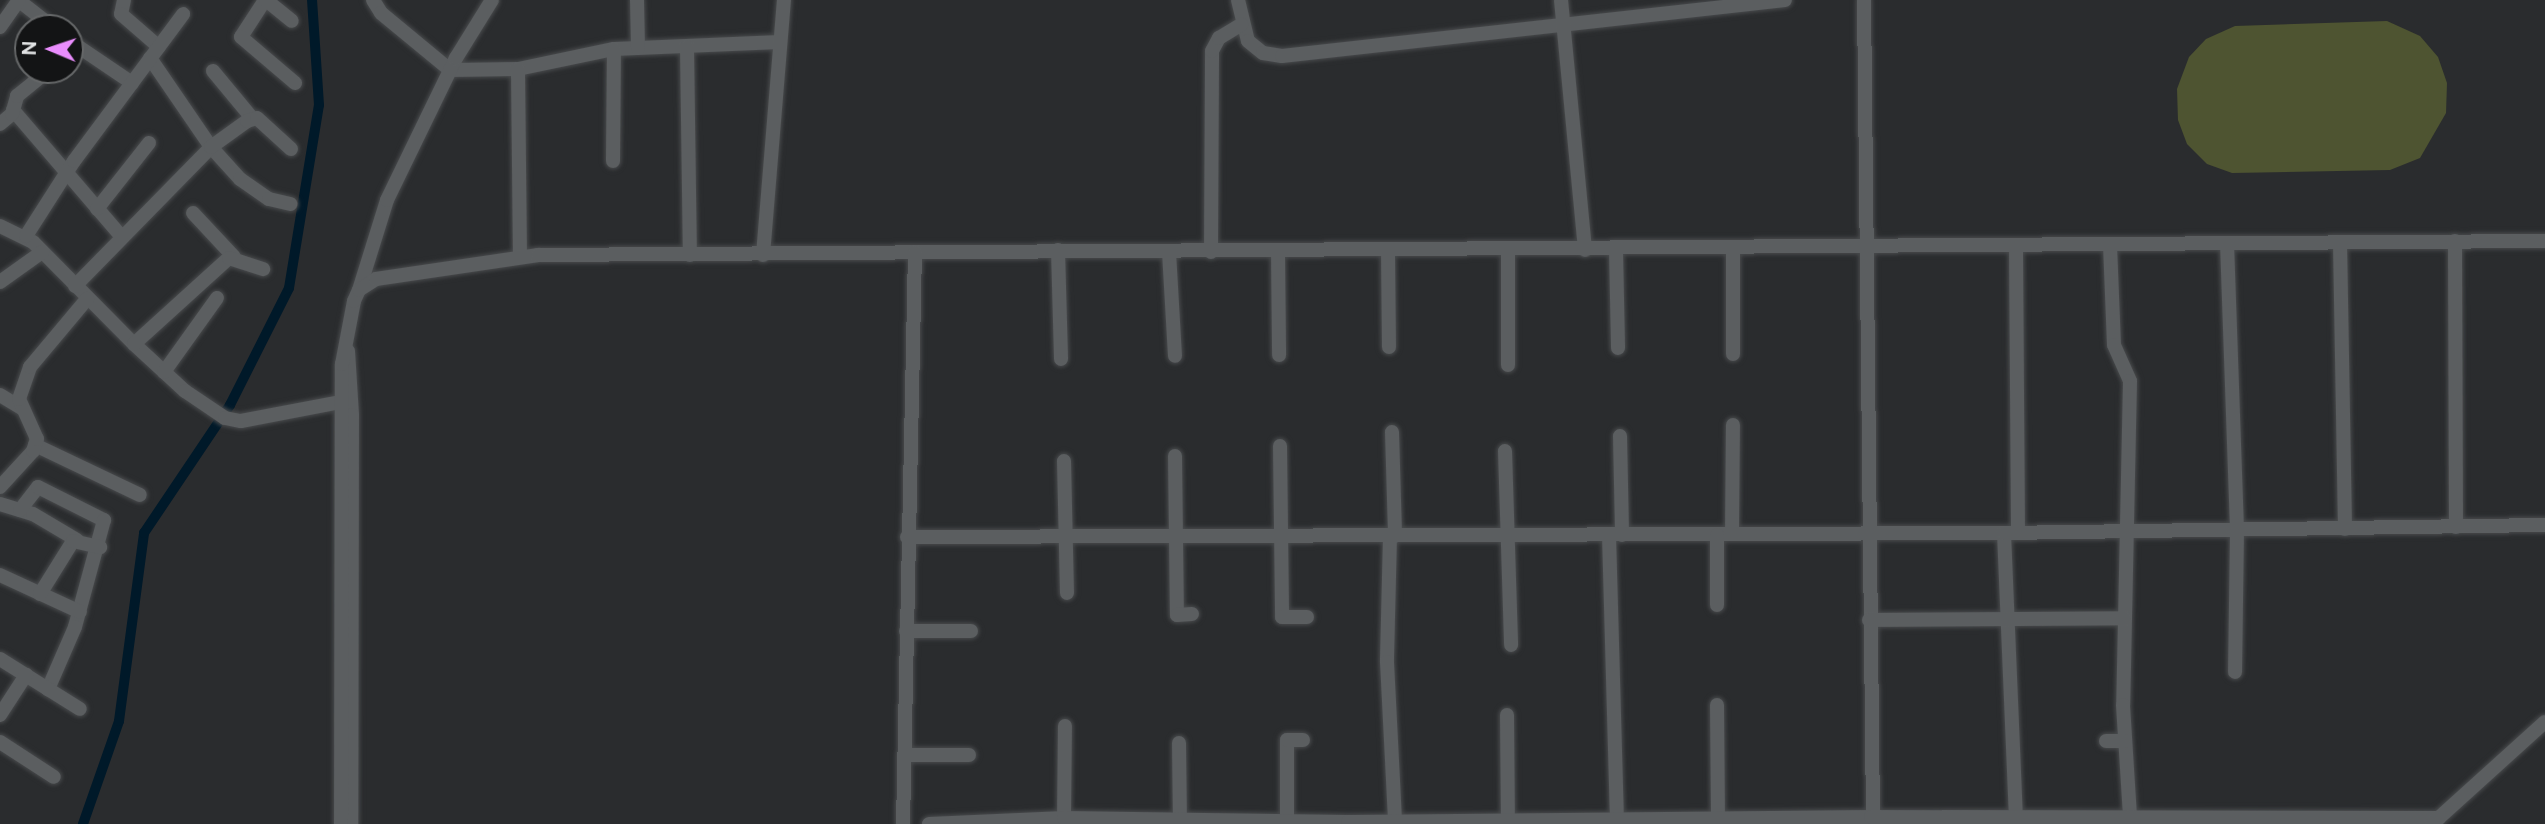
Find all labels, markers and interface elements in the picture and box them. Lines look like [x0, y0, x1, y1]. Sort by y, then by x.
north arrow [14, 14, 84, 84]
text: N [18, 41, 41, 56]

